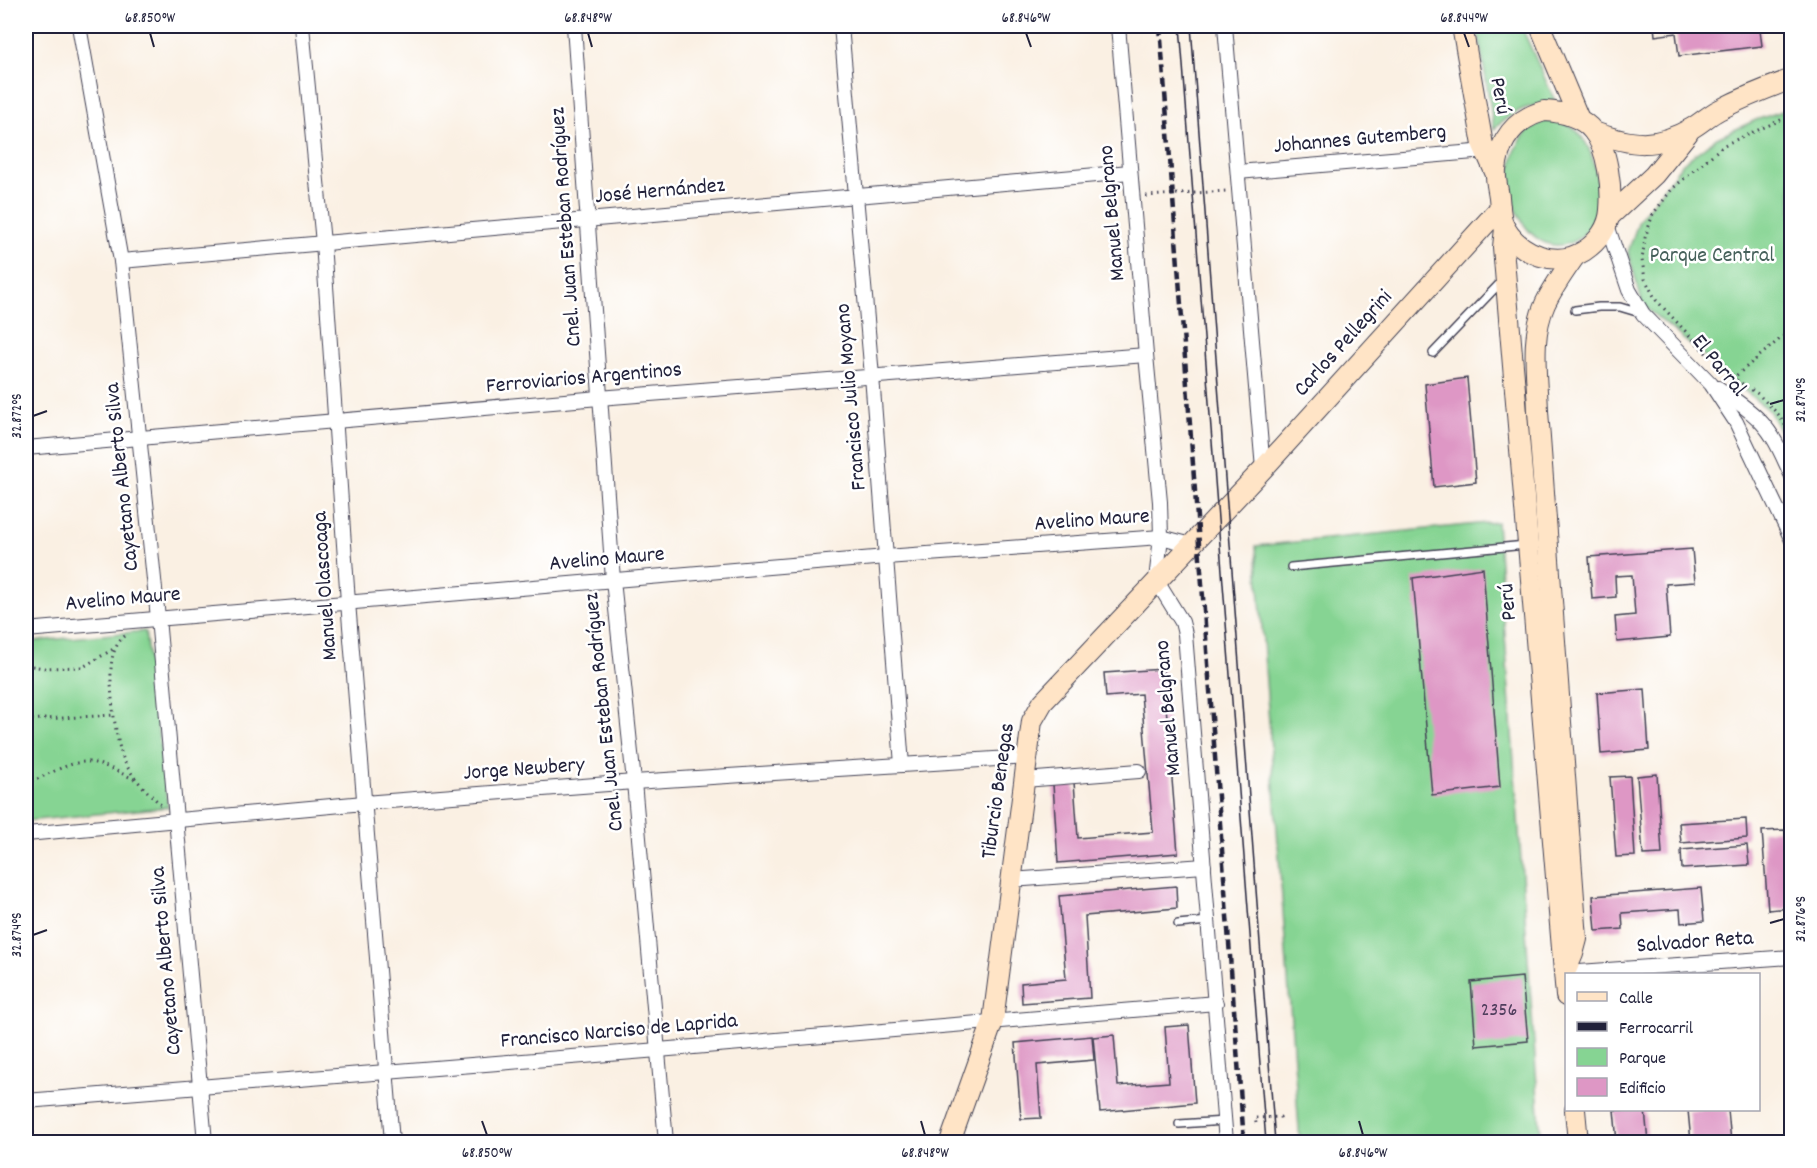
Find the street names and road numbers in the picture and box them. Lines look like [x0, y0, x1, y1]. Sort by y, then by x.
street label: Perú [1480, 75, 1518, 117]
street label: Cnel. Juan Esteban Rodríguez [543, 106, 591, 348]
street label: Johannes Gutemberg [1272, 117, 1448, 163]
street label: Manuel Belgrano [1092, 144, 1134, 282]
street label: José Hernández [594, 171, 727, 213]
street label: Carlos Pellegrini [1287, 284, 1401, 404]
street label: Francisco Julio Moyano [828, 302, 876, 492]
street label: El Parral [1683, 328, 1753, 404]
street label: Ferroviarios Argentinos [485, 355, 683, 403]
street label: Cayetano Alberto Silva [98, 381, 148, 573]
street label: Avelino Maure [1033, 502, 1151, 540]
street label: Manuel Olascoaga [305, 510, 347, 661]
street label: Avelino Maure [548, 540, 666, 580]
street label: Avelino Maure [64, 580, 182, 620]
street label: Perú [1492, 582, 1526, 622]
street label: Cnel. Juan Esteban Rodríguez [577, 590, 633, 833]
street label: Manuel Belgrano [1148, 639, 1190, 777]
street label: Tiburcio Benegas [974, 721, 1024, 861]
street label: Jorge Newbery [462, 750, 587, 790]
street label: Cayetano Alberto Silva [143, 865, 191, 1057]
street label: Salvador Reta [1636, 923, 1755, 963]
street label: Francisco Narciso de Laprida [499, 1006, 740, 1058]

